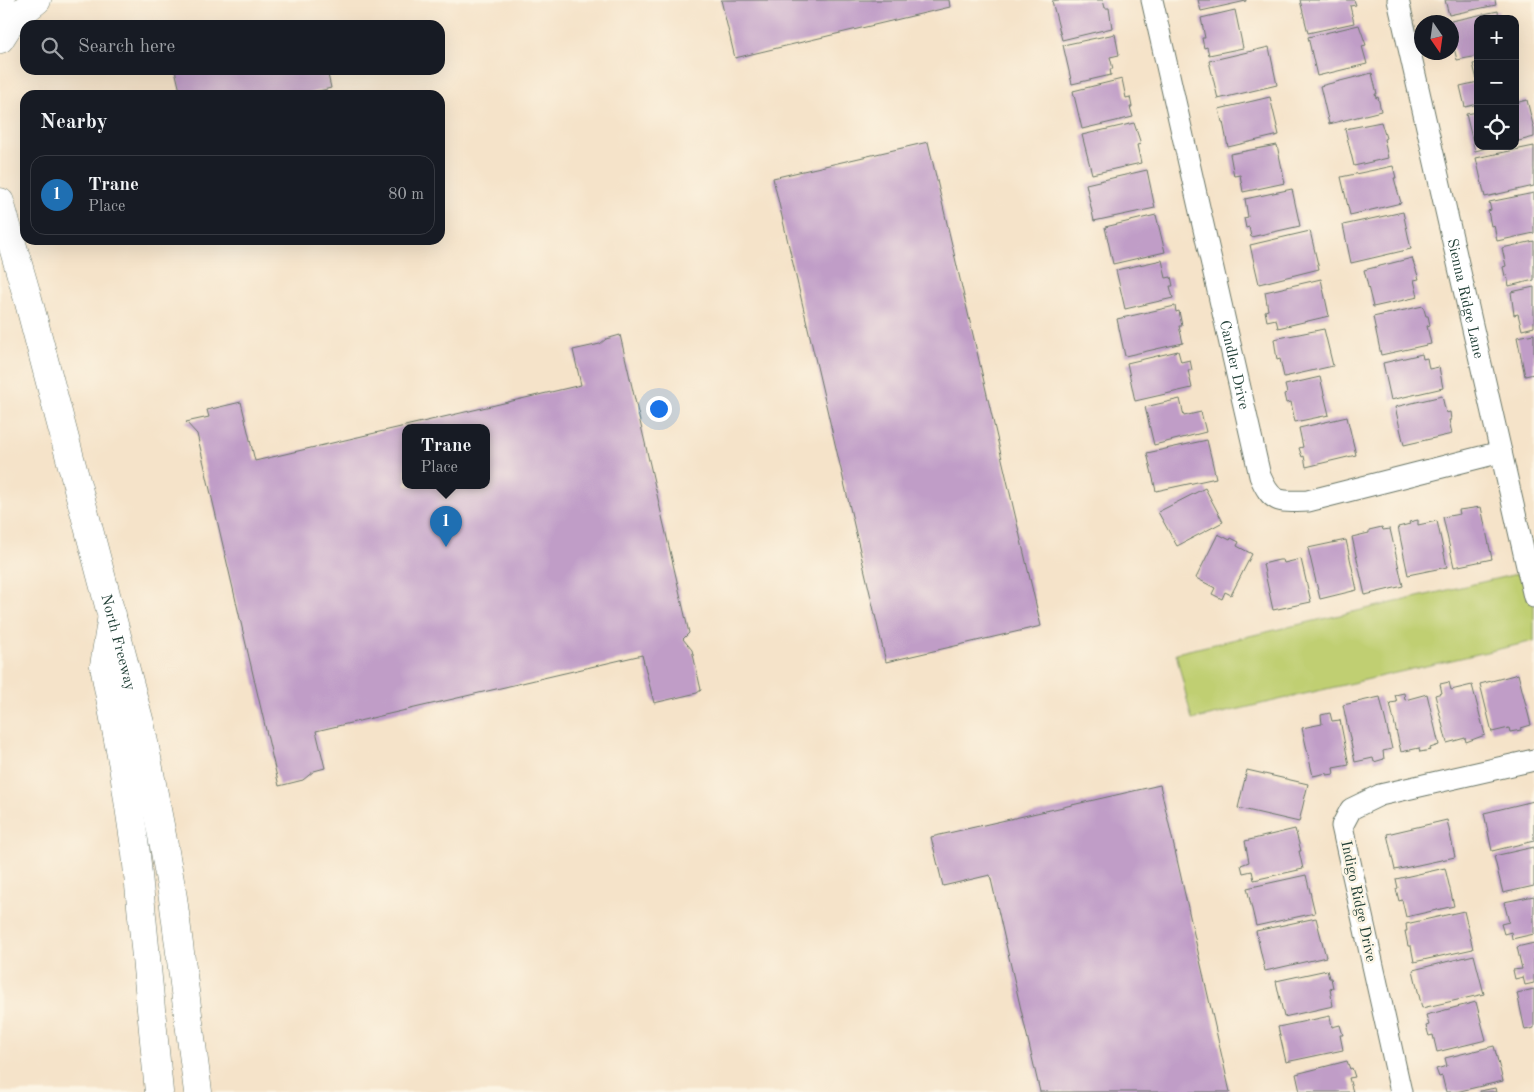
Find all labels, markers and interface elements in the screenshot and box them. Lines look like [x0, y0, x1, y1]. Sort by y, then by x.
north arrow [1414, 15, 1459, 60]
map controls [1474, 15, 1519, 150]
button: + [1474, 15, 1519, 60]
search box [20, 20, 445, 75]
icon: search [38, 34, 66, 62]
text: Search here [78, 38, 175, 57]
button: − [1474, 60, 1519, 105]
button: locate [1474, 105, 1519, 150]
text: Nearby [40, 112, 108, 133]
text: Trane [88, 176, 139, 195]
text: 1 [52, 187, 62, 203]
text: 80 m [388, 187, 424, 203]
text: Place [88, 199, 125, 215]
street label: Sienna Ridge Lane [1444, 237, 1485, 360]
street label: Candler Drive [1216, 319, 1251, 411]
your location [646, 396, 672, 422]
popup [402, 424, 490, 489]
text: Trane [420, 437, 472, 456]
text: Place [420, 460, 458, 476]
pin: 1 [430, 506, 462, 547]
street label: North Freeway [97, 593, 137, 693]
street label: Indigo Ridge Drive [1337, 839, 1378, 963]

